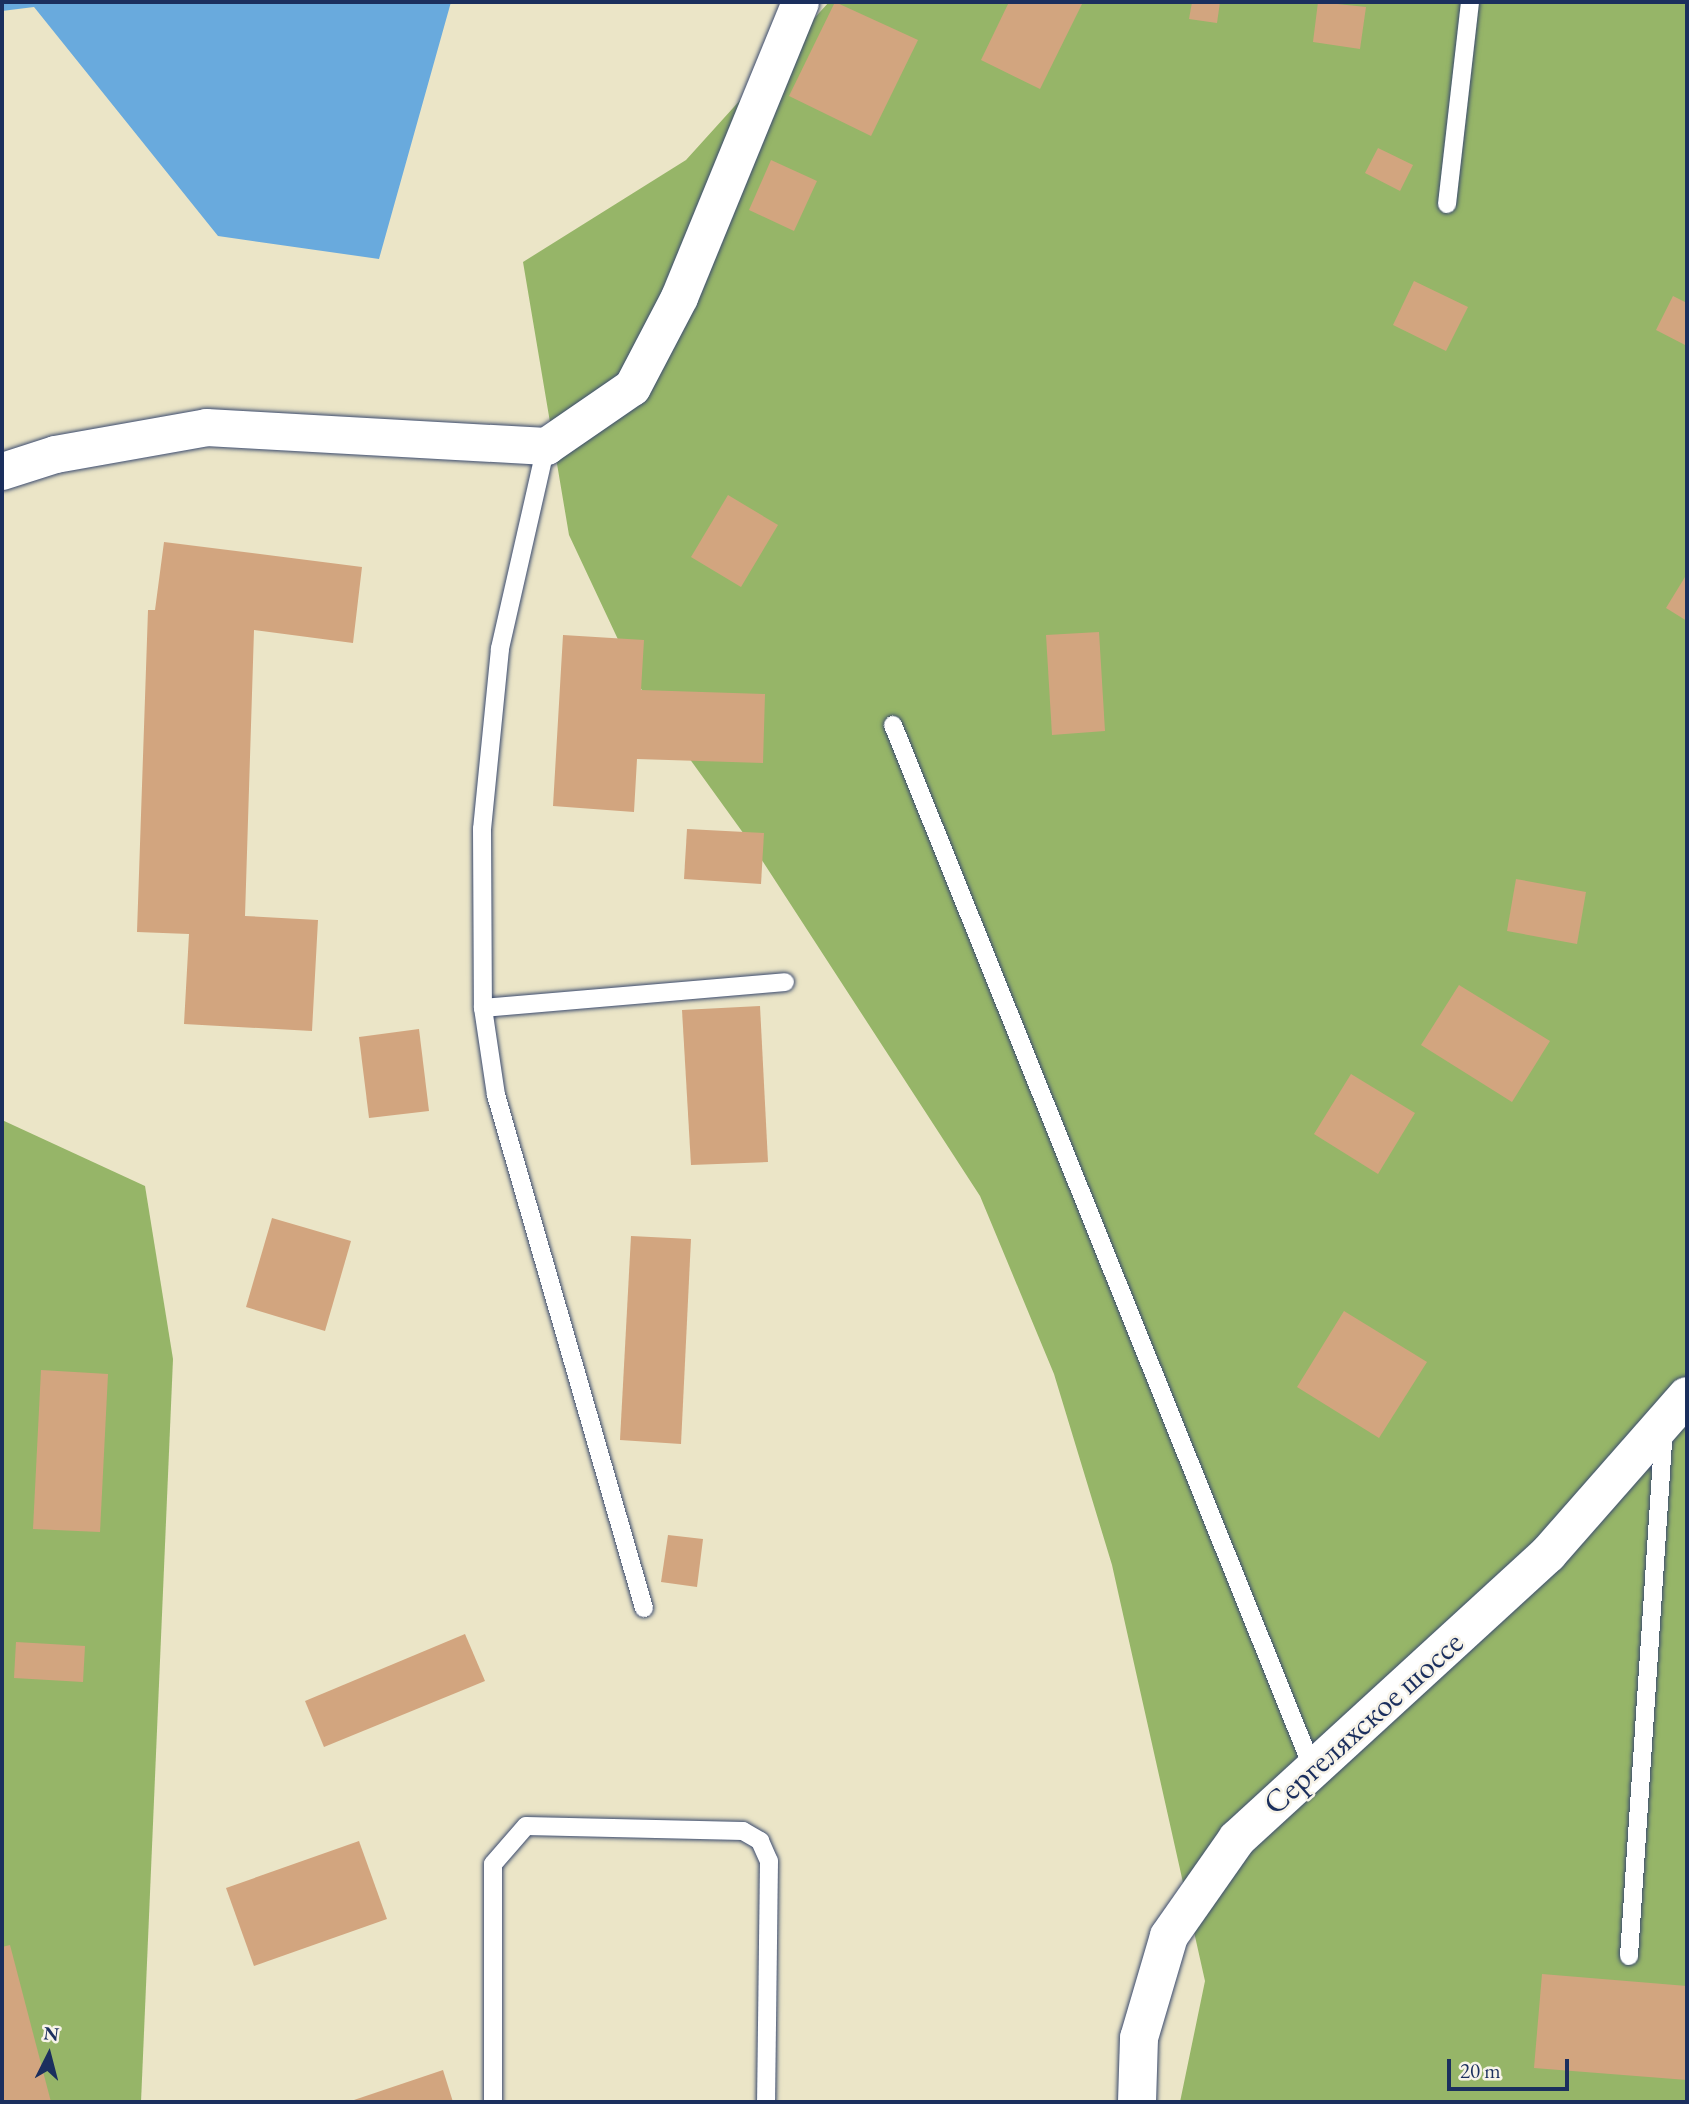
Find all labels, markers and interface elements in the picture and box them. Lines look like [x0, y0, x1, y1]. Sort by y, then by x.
street label: Сергеляхское шоссе [1255, 1623, 1471, 1823]
north arrow [14, 2020, 84, 2090]
text: N [42, 2020, 60, 2047]
scale bar [1451, 2044, 1574, 2088]
text: 20 m [1460, 2057, 1501, 2084]

